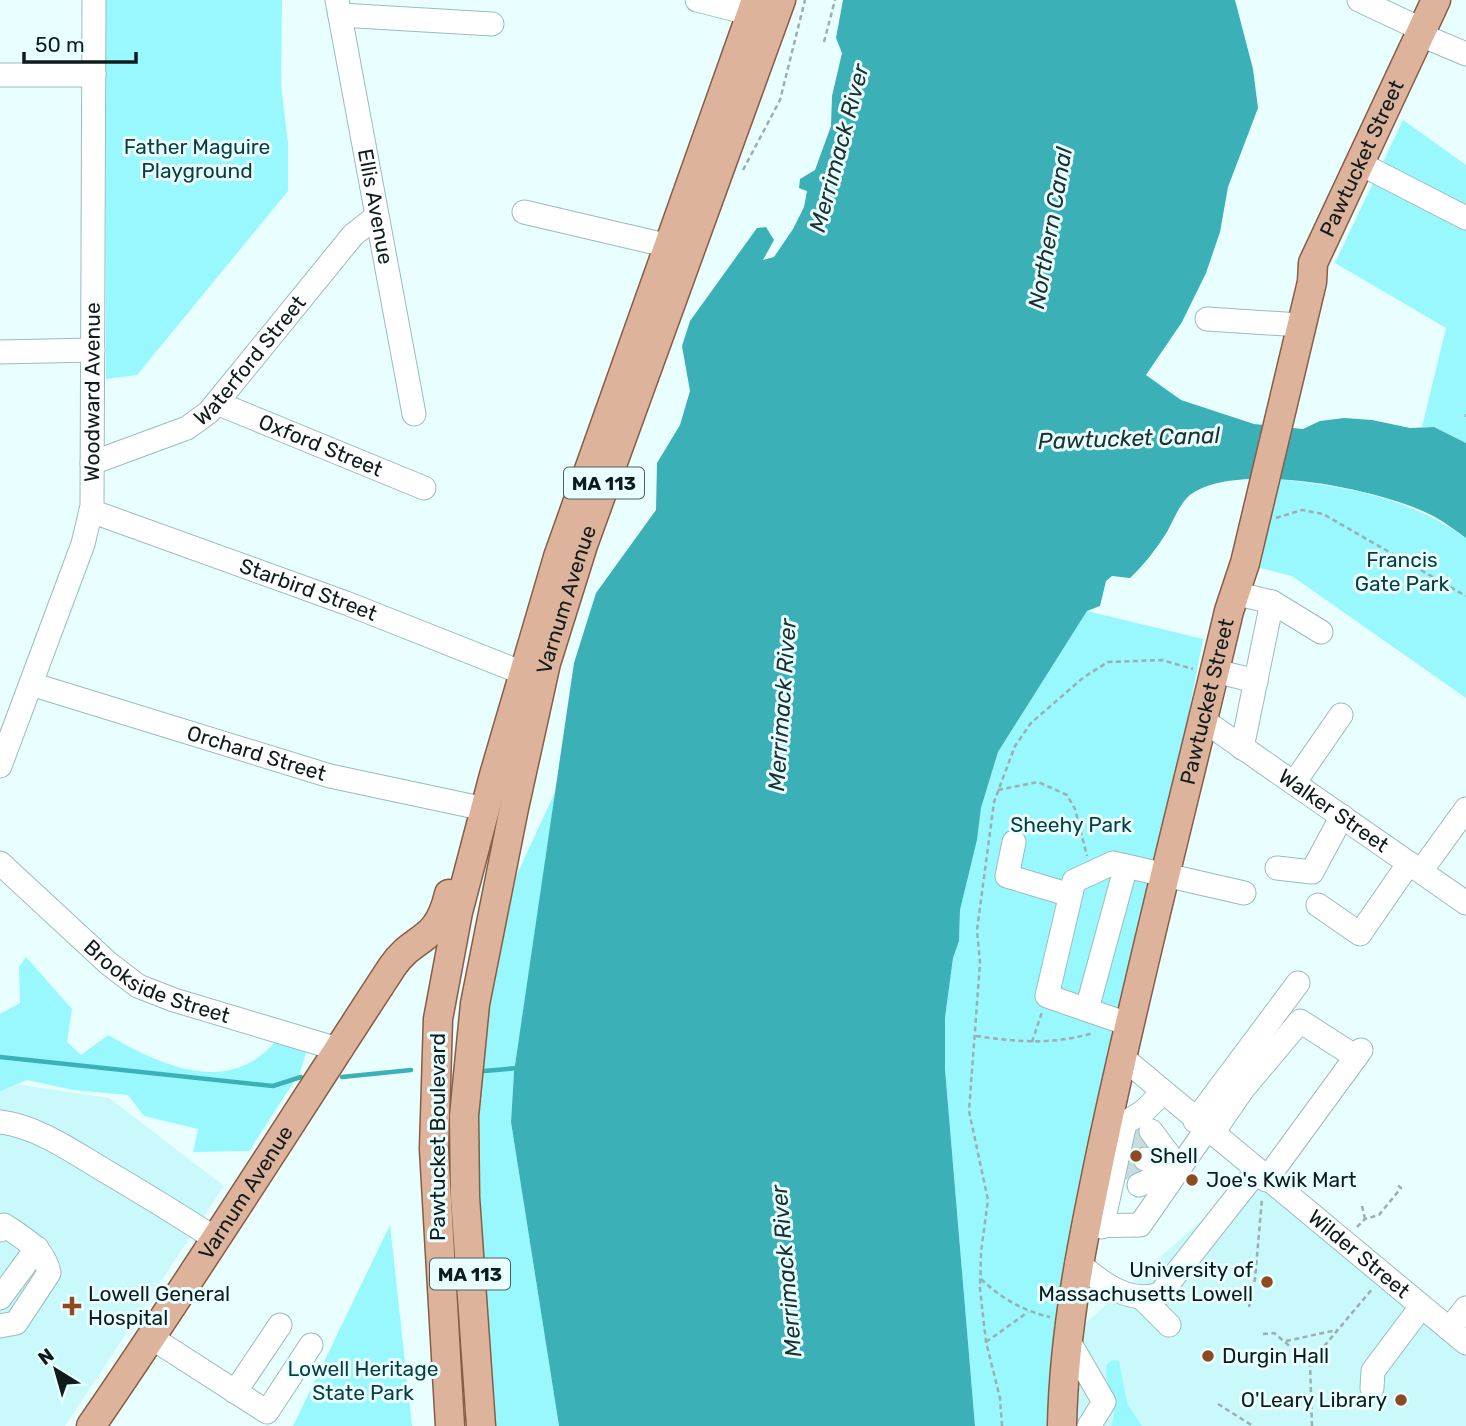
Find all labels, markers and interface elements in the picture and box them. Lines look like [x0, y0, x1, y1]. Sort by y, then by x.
scale bar [24, 21, 136, 65]
text: 50 m [35, 32, 85, 57]
water label: Merrimack River [803, 60, 875, 235]
street label: Pawtucket Street [1314, 76, 1409, 241]
park label: Father Maguire Playground [124, 134, 270, 183]
water label: Northern Canal [1022, 144, 1078, 311]
street label: Ellis Avenue [353, 147, 399, 266]
street label: Waterford Street [189, 290, 311, 431]
street label: Woodward Avenue [79, 302, 105, 482]
street label: Oxford Street [255, 409, 386, 482]
water label: Pawtucket Canal [1037, 421, 1221, 455]
road number: MA 113 [564, 468, 644, 498]
street label: Varnum Avenue [531, 522, 601, 676]
park label: Francis Gate Park [1355, 547, 1449, 596]
street label: Starbird Street [236, 553, 381, 626]
street label: Pawtucket Street [1174, 616, 1239, 787]
water label: Merrimack River [762, 617, 802, 792]
street label: Orchard Street [184, 720, 329, 786]
street label: Walker Street [1274, 763, 1394, 857]
park label: Sheehy Park [1010, 812, 1132, 837]
street label: Brookside Street [79, 934, 233, 1028]
street label: Pawtucket Boulevard [425, 1033, 450, 1241]
street label: Varnum Avenue [193, 1121, 298, 1264]
place label: Shell [1150, 1143, 1198, 1168]
marker: Shell [1128, 1148, 1144, 1164]
place label: Joe's Kwik Mart [1206, 1167, 1356, 1192]
marker: Joe's Kwik Mart [1184, 1172, 1200, 1188]
water label: Merrimack River [764, 1182, 807, 1358]
street label: Wilder Street [1303, 1204, 1415, 1303]
place label: University of Massachusetts Lowell [1038, 1257, 1253, 1306]
road number: MA 113 [430, 1258, 510, 1290]
marker: University of Massachusetts Lowell [1259, 1274, 1275, 1290]
place label: Lowell General Hospital [88, 1281, 230, 1330]
marker: Lowell General Hospital [62, 1296, 82, 1316]
north arrow [21, 1335, 91, 1405]
place label: Durgin Hall [1222, 1343, 1329, 1368]
text: N [34, 1344, 58, 1370]
marker: Durgin Hall [1200, 1348, 1216, 1364]
park label: Lowell Heritage State Park [288, 1356, 438, 1405]
place label: O'Leary Library [1241, 1387, 1387, 1412]
marker: O'Leary Library [1393, 1392, 1409, 1408]

